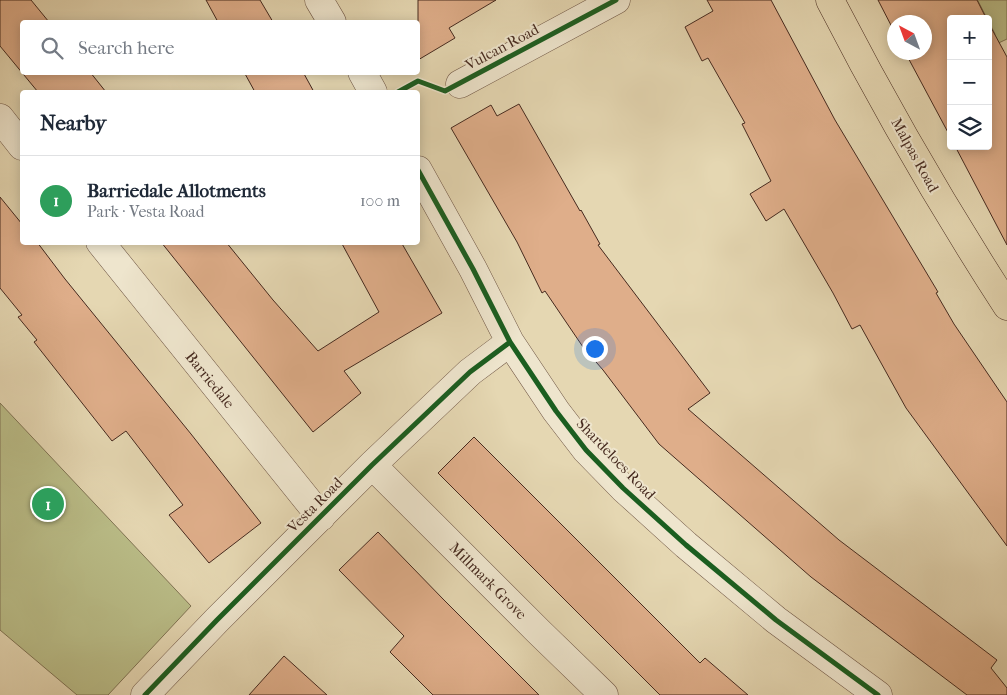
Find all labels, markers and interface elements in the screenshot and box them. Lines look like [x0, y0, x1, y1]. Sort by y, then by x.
north arrow [887, 15, 932, 60]
map controls [947, 15, 992, 150]
button: + [947, 15, 992, 60]
search box [20, 20, 420, 75]
street label: Vulcan Road [461, 20, 543, 74]
icon: search [38, 34, 66, 62]
text: Search here [78, 37, 174, 59]
button: − [947, 60, 992, 105]
button: layers [947, 105, 992, 150]
text: Nearby [40, 111, 106, 135]
street label: Malpas Road [887, 115, 943, 196]
text: Barriedale Allotments [87, 180, 266, 202]
text: 1 [53, 191, 59, 210]
text: 100 m [360, 191, 400, 210]
text: Park · Vesta Road [87, 202, 204, 221]
your location [582, 336, 608, 362]
street label: Barriedale [182, 348, 239, 412]
street label: Shardeloes Road [573, 415, 660, 504]
street label: Vesta Road [283, 473, 347, 537]
pin: 1 [32, 485, 64, 523]
street label: Millmark Grove [446, 539, 531, 624]

